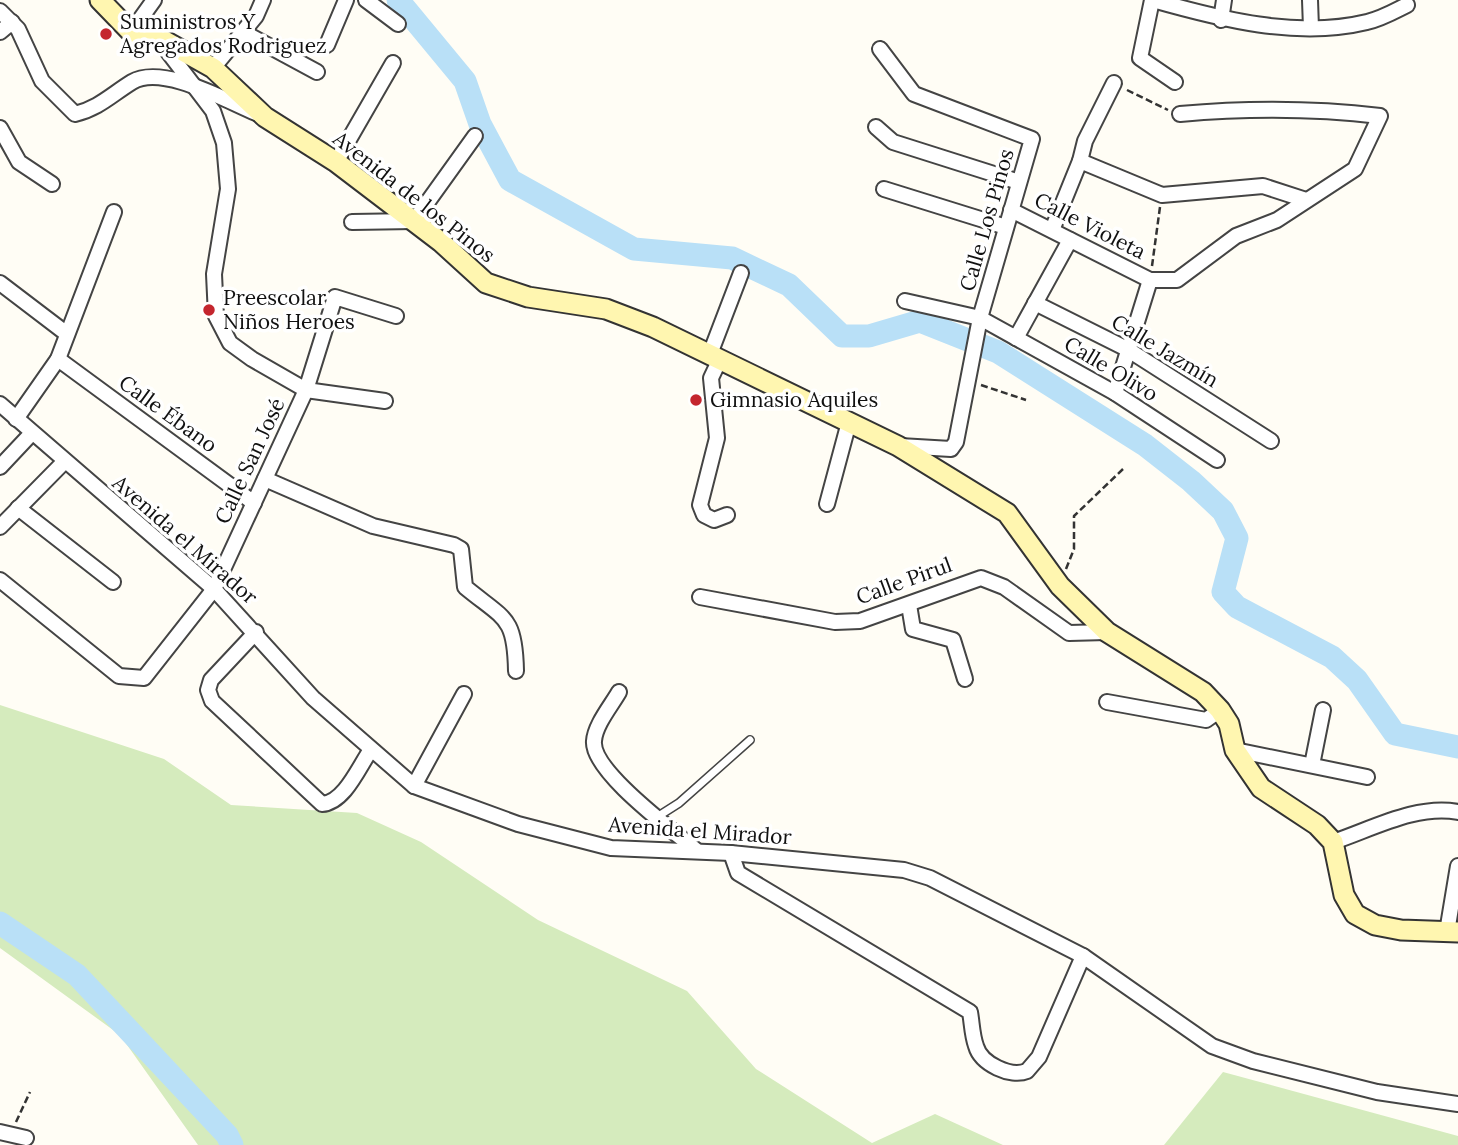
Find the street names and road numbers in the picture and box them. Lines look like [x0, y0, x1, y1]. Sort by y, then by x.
street label: Avenida de los Pinos [327, 124, 501, 268]
street label: Calle Los Pinos [953, 146, 1020, 294]
street label: Calle Violeta [1030, 186, 1151, 265]
street label: Calle Jazmín [1107, 308, 1224, 393]
street label: Calle Olivo [1059, 330, 1163, 407]
street label: Calle Ébano [114, 369, 223, 458]
street label: Calle San José [209, 393, 291, 528]
street label: Avenida el Mirador [106, 469, 264, 610]
street label: Calle Pirul [852, 551, 955, 610]
street label: Avenida el Mirador [606, 811, 793, 850]

